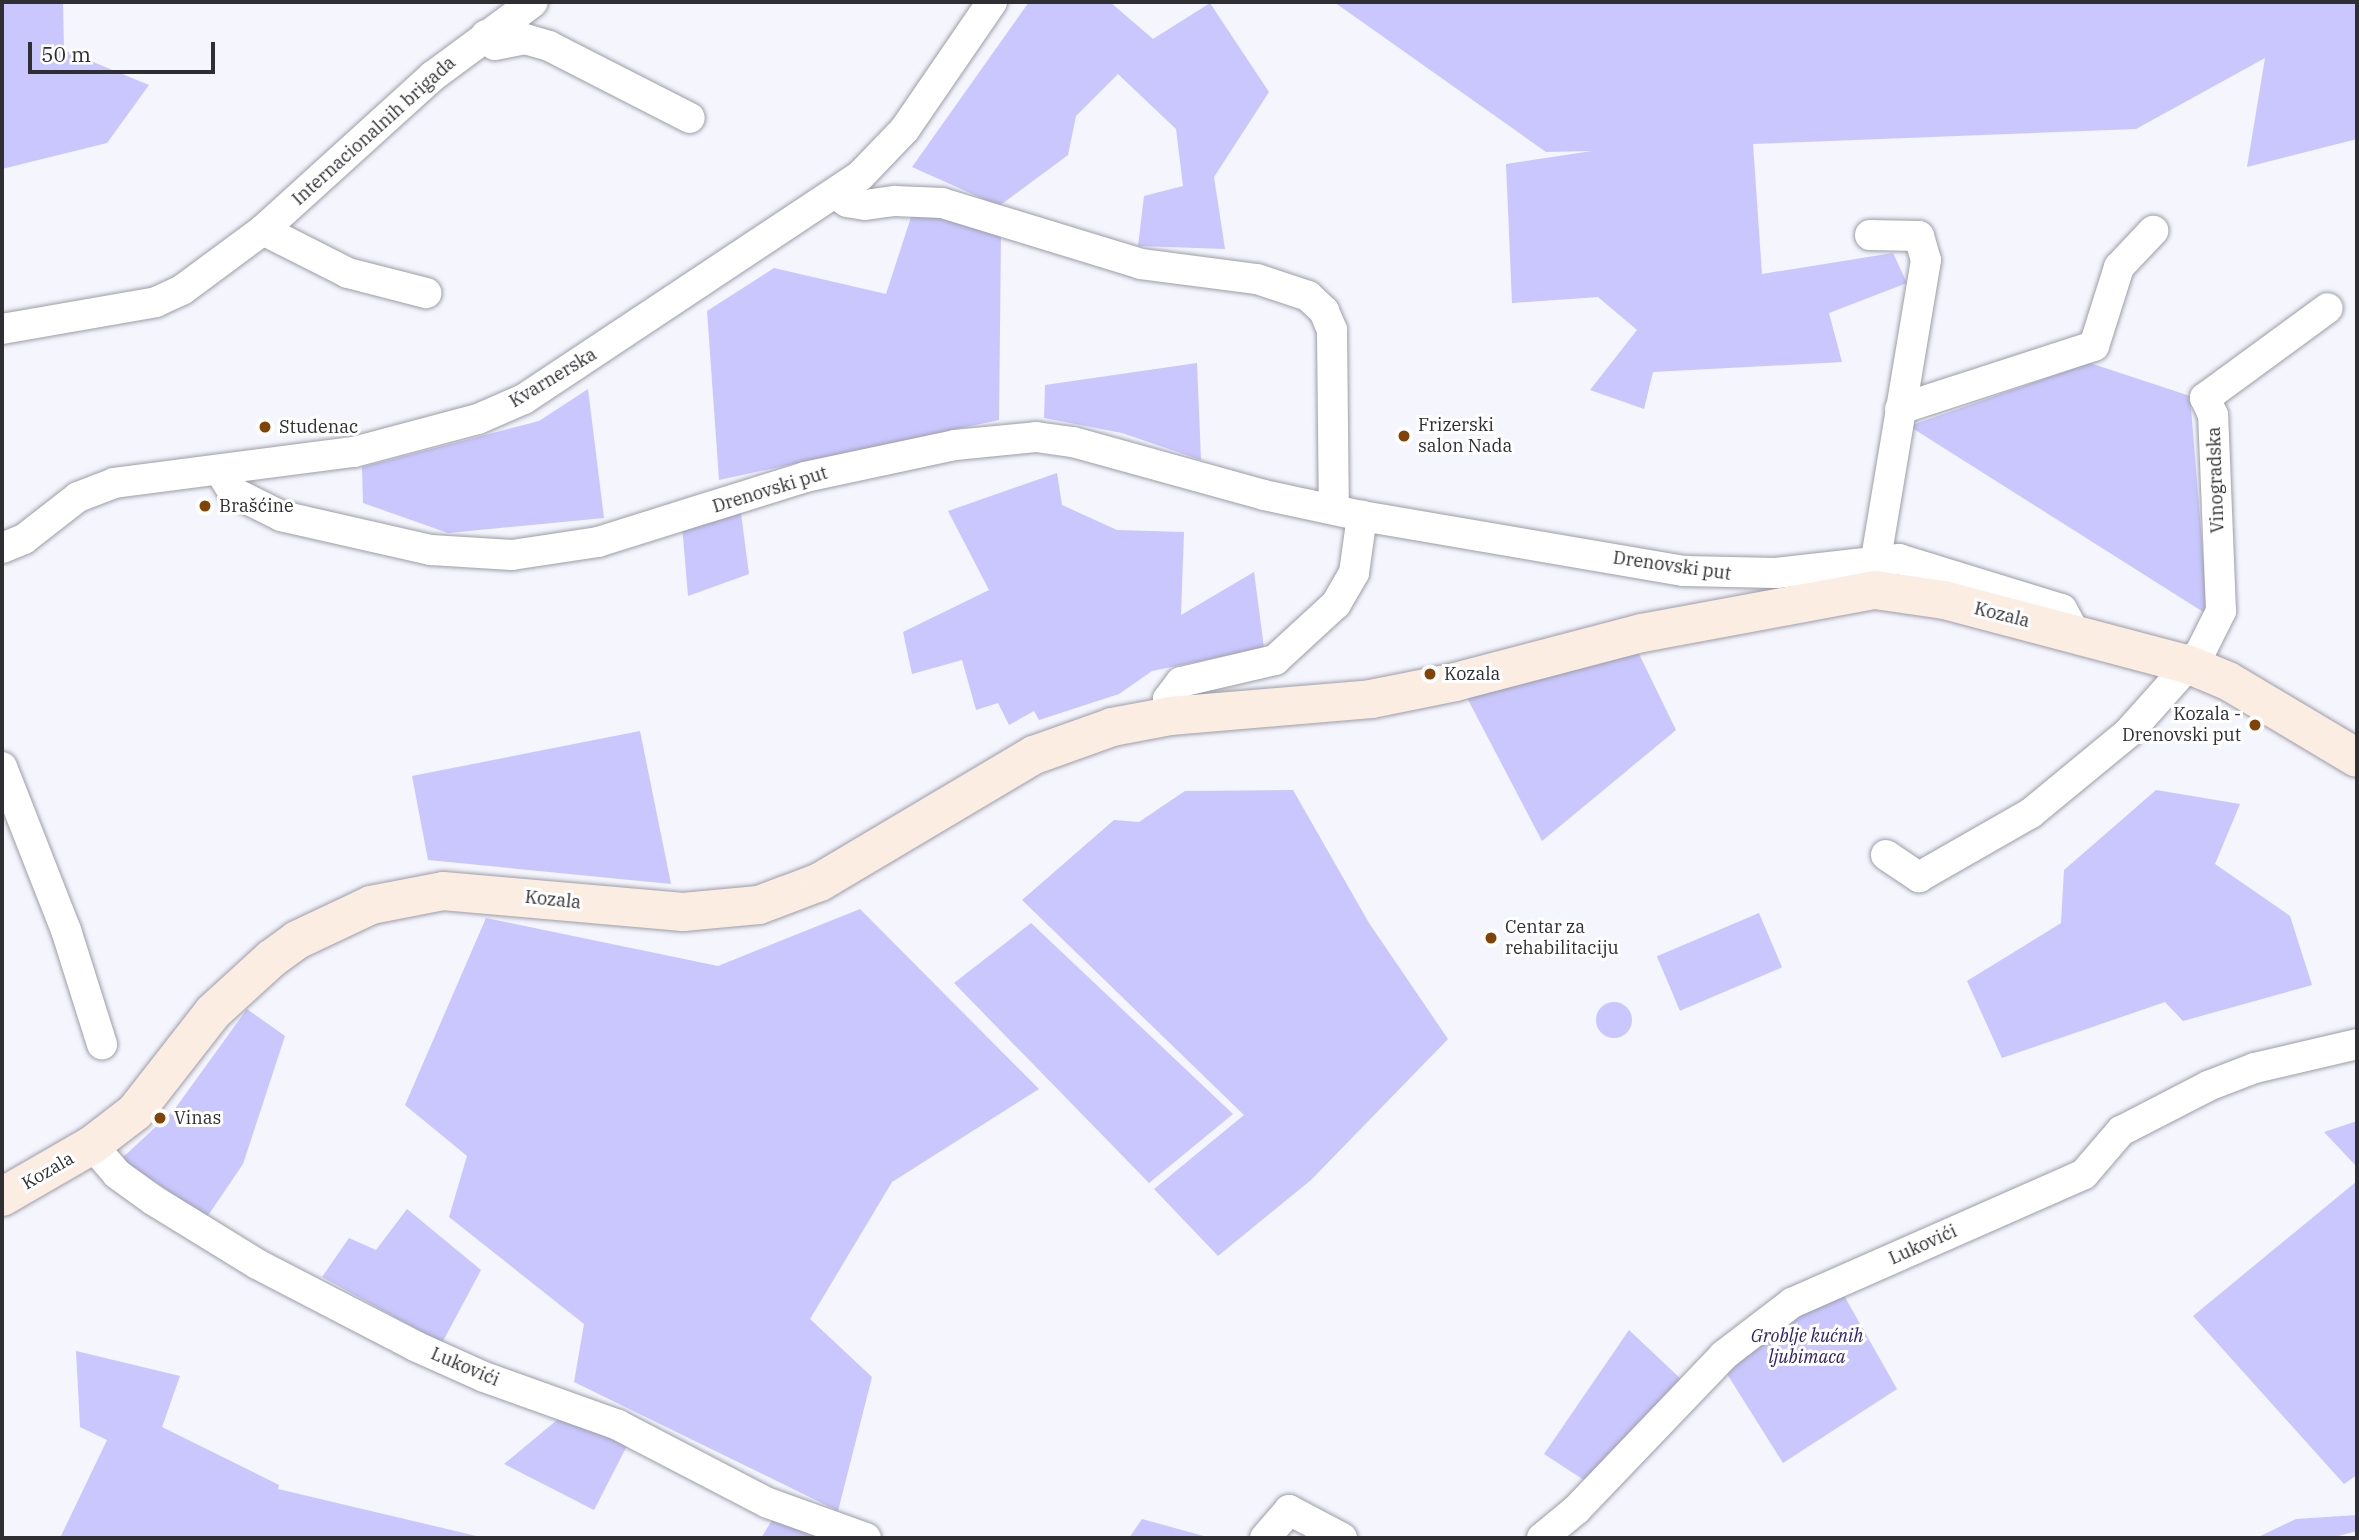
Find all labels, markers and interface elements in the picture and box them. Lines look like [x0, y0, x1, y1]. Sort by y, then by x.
scale bar [32, 28, 219, 72]
text: 50 m [41, 40, 91, 68]
street label: Internacionalnih brigada [288, 52, 460, 210]
street label: Kvarnerska [506, 344, 600, 412]
place label: Frizerski salon Nada [1418, 415, 1512, 458]
place label: Studenac [279, 416, 358, 438]
marker: Studenac [257, 419, 273, 435]
street label: Vinogradska [2203, 426, 2229, 534]
marker: Frizerski salon Nada [1396, 428, 1412, 444]
street label: Drenovski put [710, 462, 830, 518]
place label: Brašćine [219, 495, 294, 517]
marker: Brašćine [197, 498, 213, 514]
street label: Drenovski put [1612, 547, 1732, 585]
street label: Kozala [1972, 598, 2032, 632]
place label: Kozala [1444, 663, 1500, 685]
marker: Kozala [1422, 666, 1438, 682]
place label: Kozala - Drenovski put [2122, 704, 2241, 746]
marker: Kozala - Drenovski put [2247, 717, 2263, 733]
street label: Kozala [524, 886, 582, 914]
place label: Centar za rehabilitaciju [1505, 917, 1619, 960]
marker: Centar za rehabilitaciju [1483, 930, 1499, 946]
place label: Vinas [174, 1107, 221, 1129]
marker: Vinas [152, 1110, 168, 1126]
street label: Kozala [18, 1148, 78, 1194]
street label: Lukovići [1886, 1220, 1960, 1270]
park label: Groblje kućnih ljubimaca [1751, 1326, 1863, 1368]
street label: Lukovići [428, 1343, 502, 1391]

